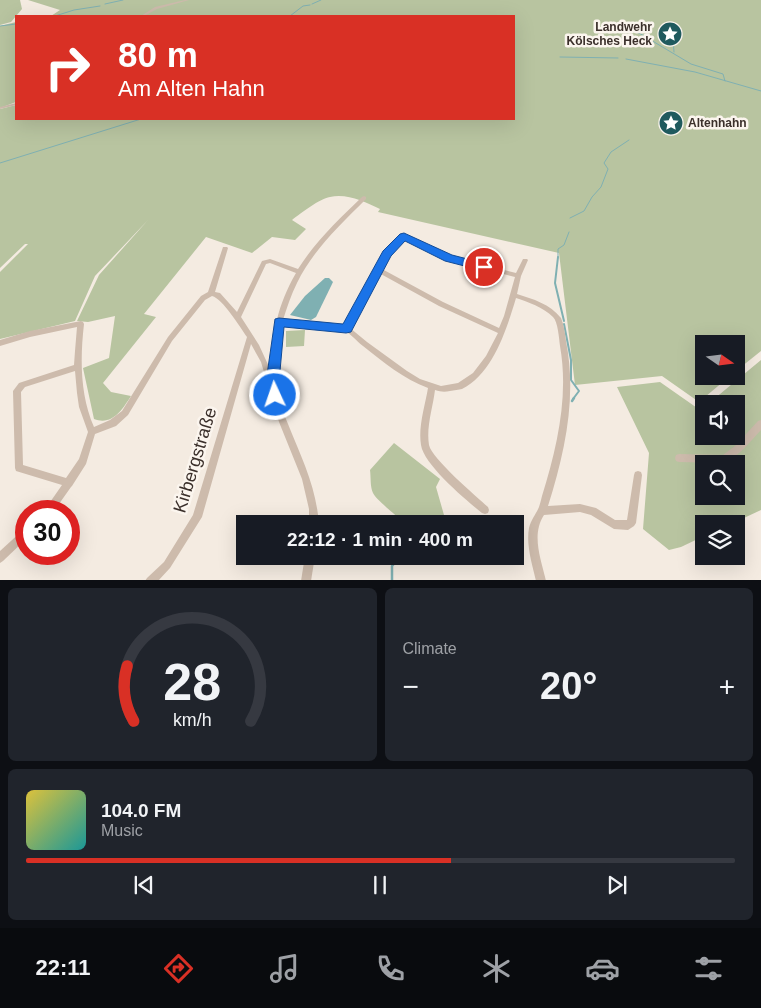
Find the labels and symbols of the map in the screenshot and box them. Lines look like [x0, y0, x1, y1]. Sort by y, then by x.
place label: Landwehr Kölsches Heck [567, 20, 652, 48]
place icon: Landwehr Kölsches Heck [657, 21, 683, 47]
place icon: Altenhahn [658, 110, 684, 136]
place label: Altenhahn [688, 116, 747, 130]
pin [463, 246, 505, 288]
north arrow [695, 335, 745, 385]
position arrow [248, 368, 300, 420]
street label: Kirbergstraße [169, 405, 221, 515]
speed limit sign: 30 [15, 500, 80, 565]

